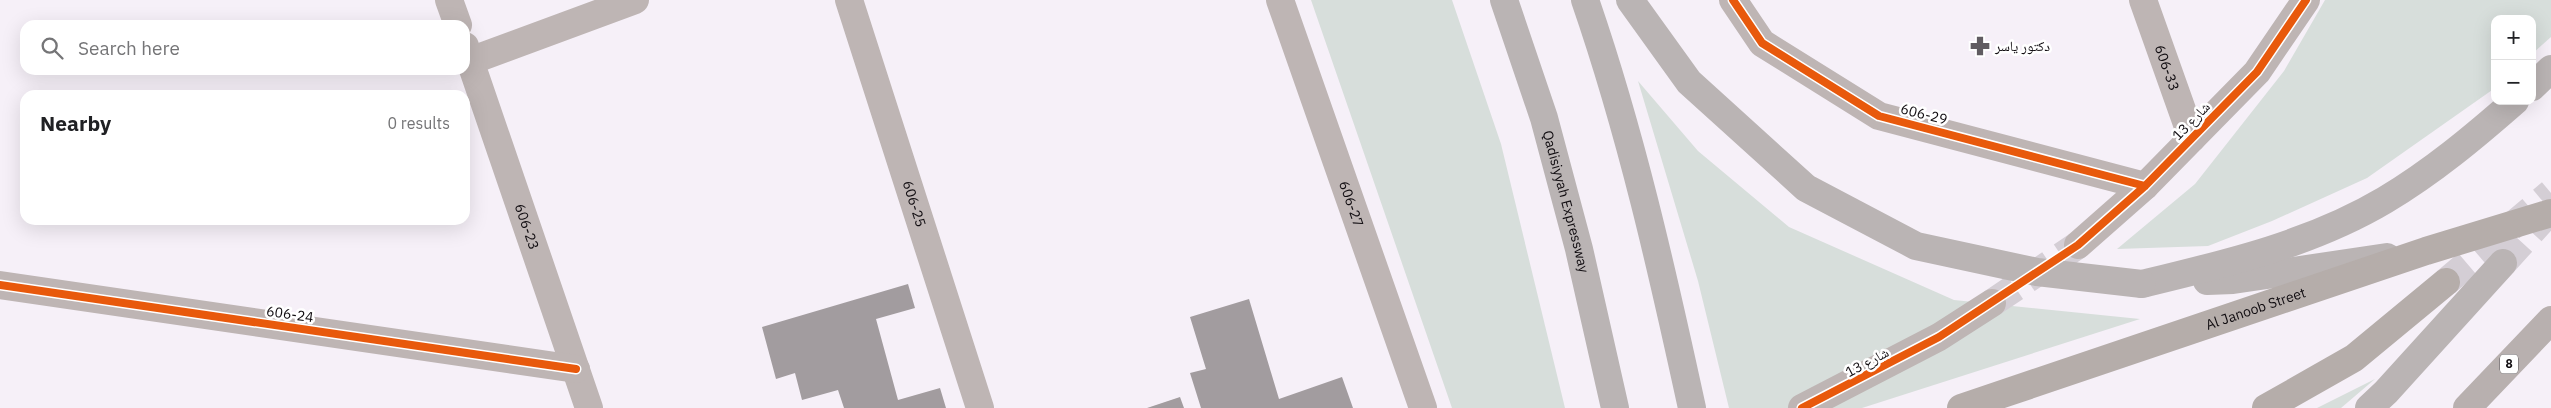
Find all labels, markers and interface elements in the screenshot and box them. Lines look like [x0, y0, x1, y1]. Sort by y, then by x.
map controls [2491, 15, 2536, 105]
button: + [2491, 15, 2536, 60]
search box [20, 20, 470, 75]
icon: search [38, 34, 66, 62]
pharmacy icon: دكتور ياسر [1969, 35, 1991, 57]
text: Search here [78, 36, 180, 60]
place label: دكتور ياسر [1994, 37, 2050, 55]
street label: 606-33 [2151, 42, 2184, 93]
button: − [2491, 60, 2536, 105]
street label: شارع 13 [2168, 98, 2214, 145]
street label: 606-29 [1899, 100, 1949, 128]
text: Nearby [40, 109, 111, 137]
text: 0 results [387, 113, 450, 133]
street label: Qadisiyyah Expressway [1539, 128, 1593, 274]
street label: 606-25 [899, 178, 930, 229]
street label: 606-27 [1335, 178, 1368, 229]
street label: 606-23 [511, 201, 543, 252]
street label: Al Janoob Street [2203, 283, 2308, 334]
street label: 606-24 [265, 302, 315, 326]
street label: شارع 13 [1842, 343, 1892, 382]
road number: 8 [2500, 354, 2518, 374]

